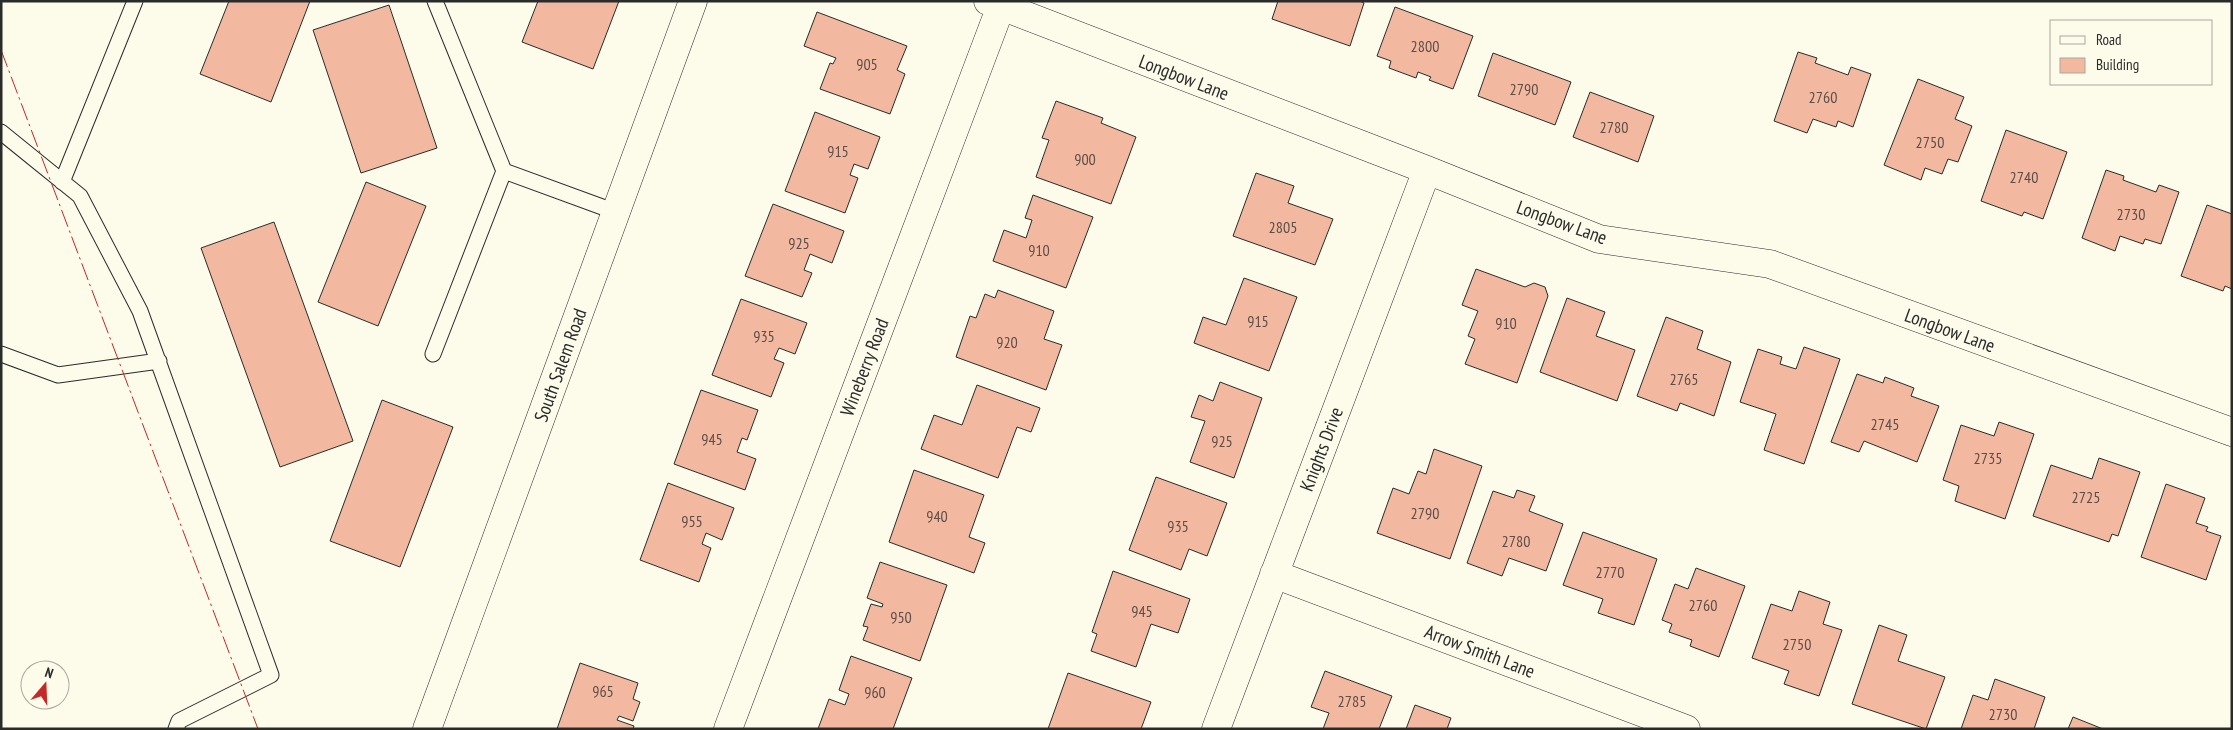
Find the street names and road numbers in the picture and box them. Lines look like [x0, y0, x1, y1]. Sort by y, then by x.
street label: Longbow Lane [1136, 49, 1232, 105]
street label: Longbow Lane [1514, 195, 1611, 249]
street label: Longbow Lane [1902, 303, 1999, 357]
street label: South Salem Road [528, 305, 592, 425]
street label: Wineberry Road [834, 315, 894, 419]
street label: Knights Drive [1294, 403, 1348, 494]
street label: Arrow Smith Lane [1422, 619, 1539, 683]

